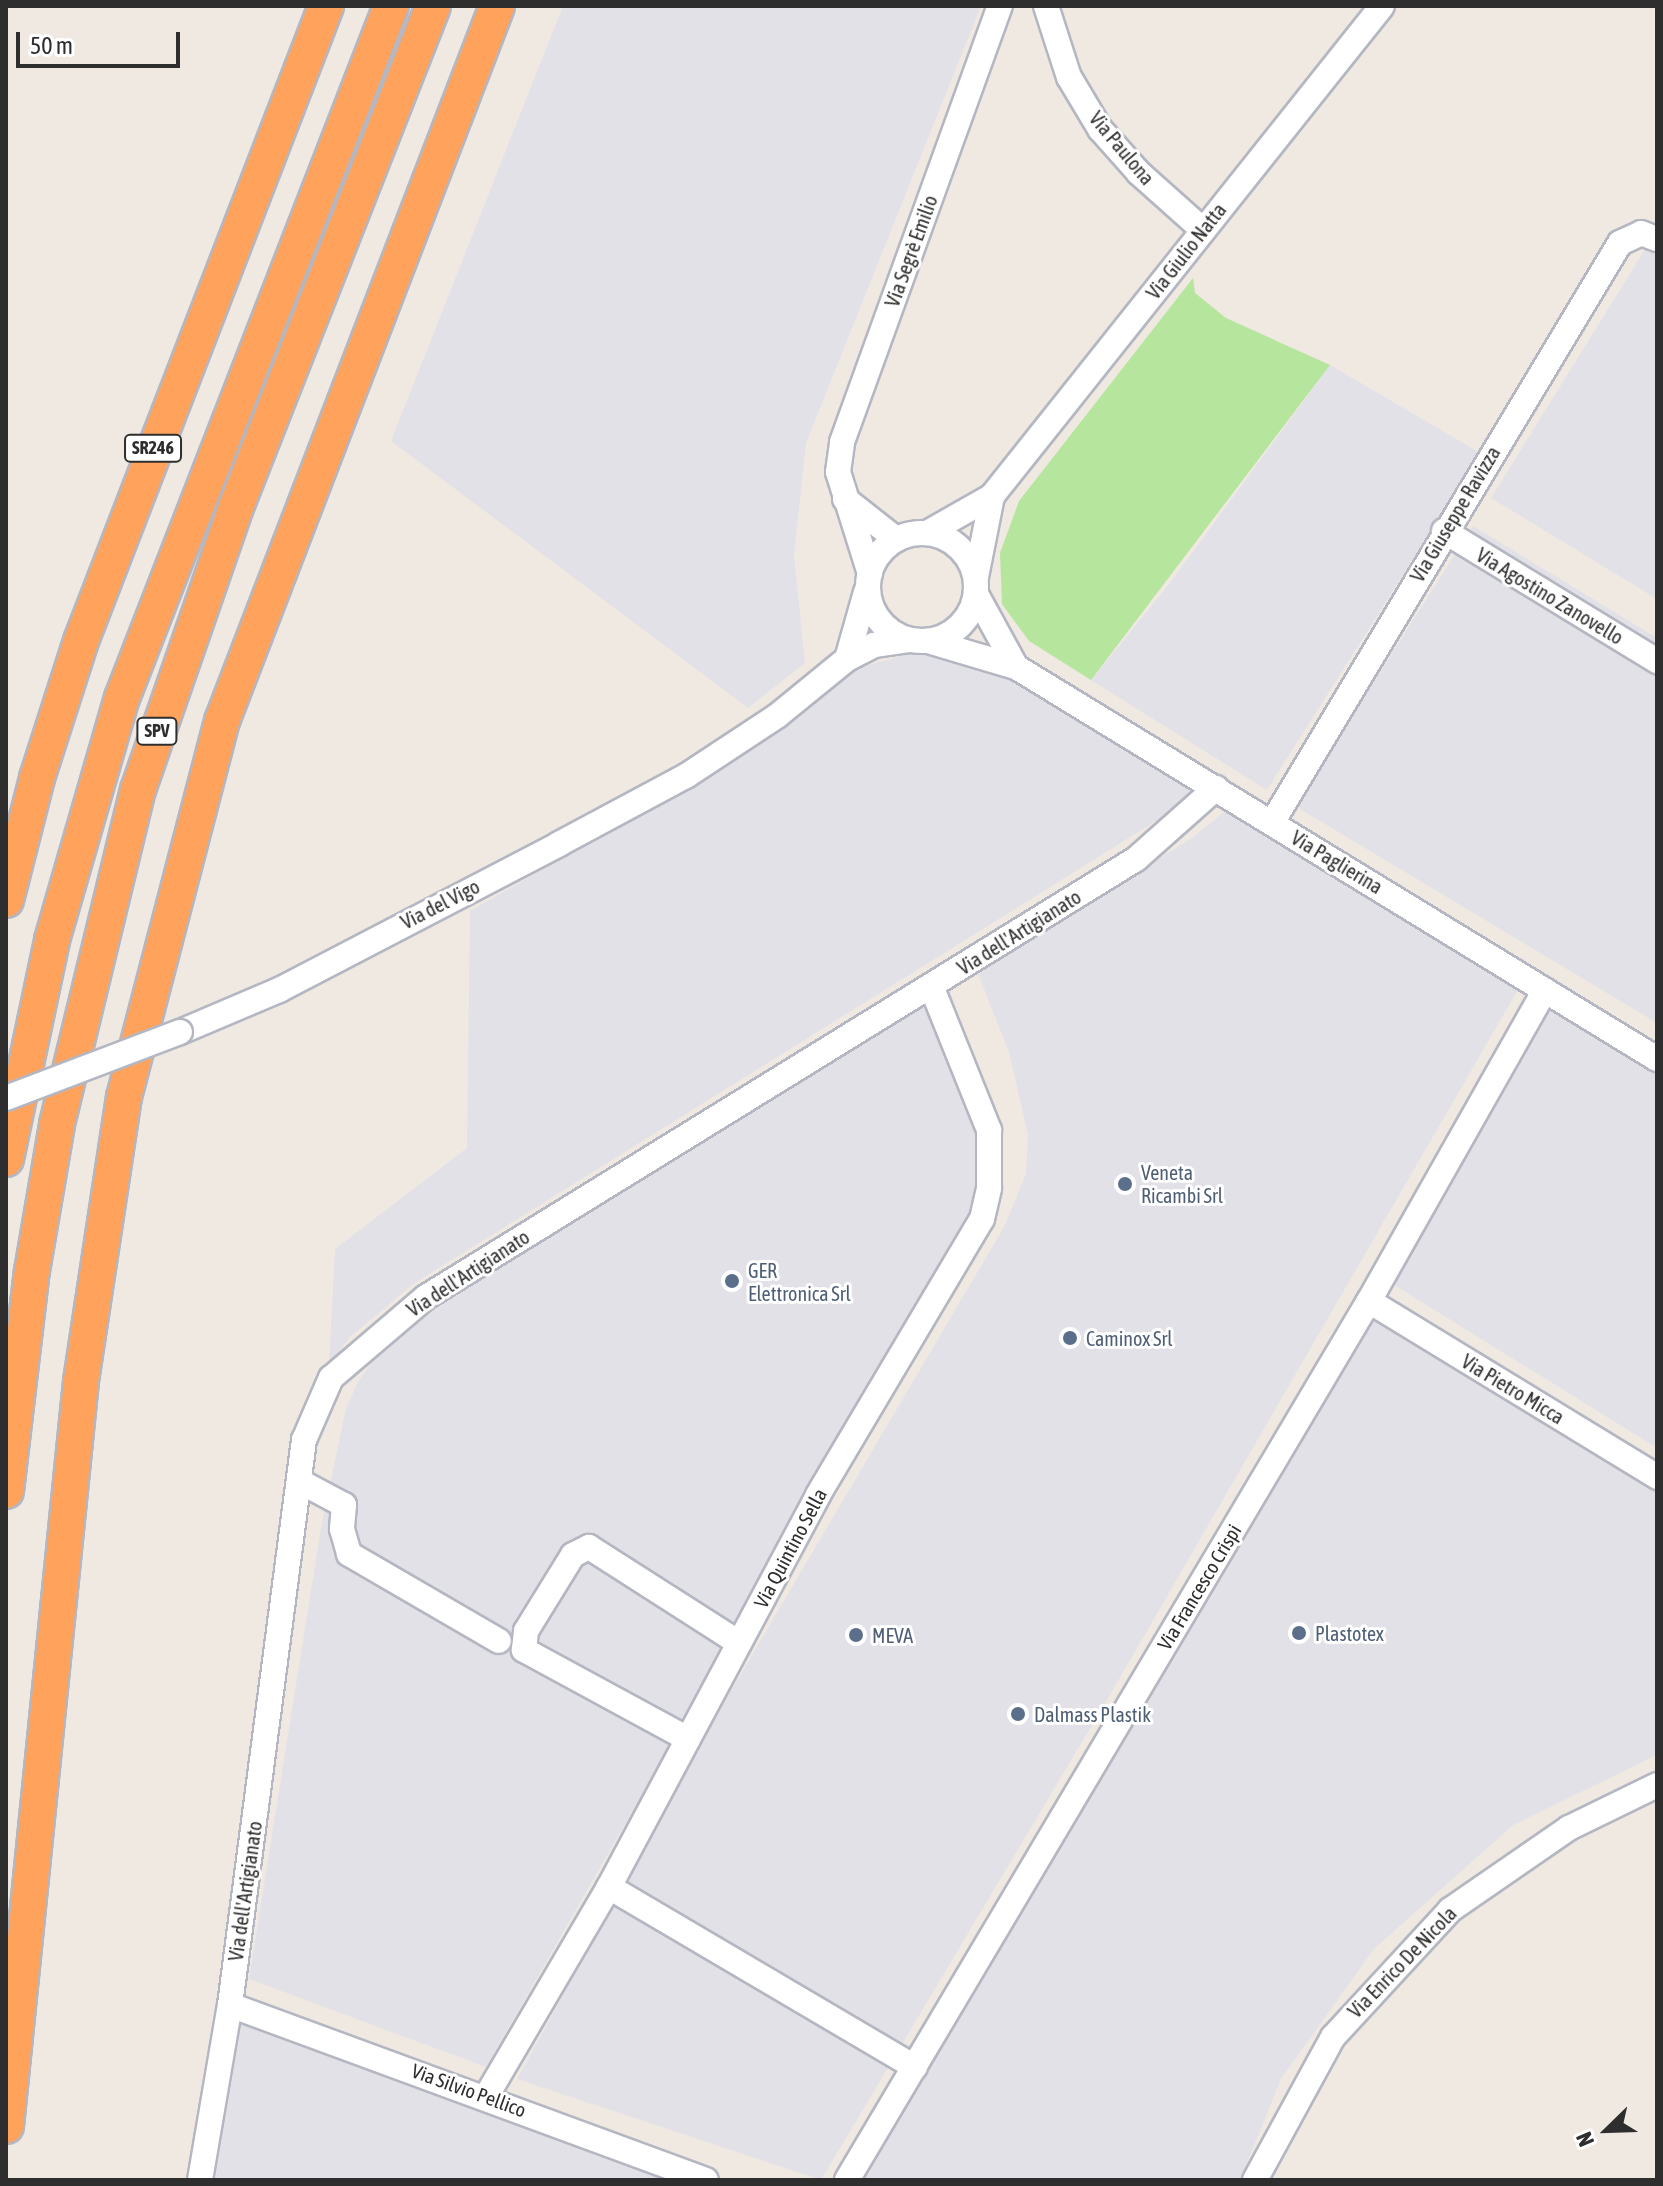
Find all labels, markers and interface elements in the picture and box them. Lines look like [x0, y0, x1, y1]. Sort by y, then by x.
scale bar [20, 16, 184, 66]
text: 50 m [30, 32, 73, 59]
street label: Via Paulona [1084, 106, 1160, 190]
street label: Via Segrè Emilio [880, 192, 942, 310]
street label: Via Giulio Natta [1141, 198, 1231, 304]
road number: SR246 [123, 434, 183, 462]
street label: Via Giuseppe Ravizza [1405, 442, 1505, 586]
street label: Via Agostino Zanovello [1472, 543, 1628, 649]
road number: SPV [135, 717, 179, 745]
street label: Via Paglierina [1287, 825, 1387, 899]
street label: Via del Vigo [397, 874, 483, 934]
street label: Via dell'Artigianato [953, 884, 1085, 980]
place label: Veneta Ricambi Srl [1141, 1160, 1223, 1207]
marker: Veneta Ricambi Srl [1116, 1175, 1134, 1193]
street label: Via dell'Artigianato [402, 1224, 534, 1322]
place label: GER Elettronica Srl [748, 1258, 851, 1305]
marker: GER Elettronica Srl [723, 1272, 741, 1290]
place label: Caminox Srl [1086, 1326, 1173, 1350]
marker: Caminox Srl [1061, 1329, 1079, 1347]
street label: Via Pietro Micca [1457, 1349, 1569, 1429]
street label: Via Quintino Sella [748, 1484, 832, 1612]
street label: Via Francesco Crispi [1152, 1520, 1246, 1654]
place label: Plastotex [1315, 1621, 1384, 1645]
place label: MEVA [872, 1623, 913, 1647]
marker: Plastotex [1290, 1624, 1308, 1642]
marker: MEVA [847, 1626, 865, 1644]
place label: Dalmass Plastik [1034, 1702, 1151, 1726]
marker: Dalmass Plastik [1009, 1705, 1027, 1723]
street label: Via dell'Artigianato [223, 1819, 267, 1963]
street label: Via Enrico De Nicola [1343, 1901, 1461, 2023]
street label: Via Silvio Pellico [408, 2058, 530, 2122]
north arrow [1567, 2090, 1647, 2170]
text: N [1570, 2128, 1599, 2150]

